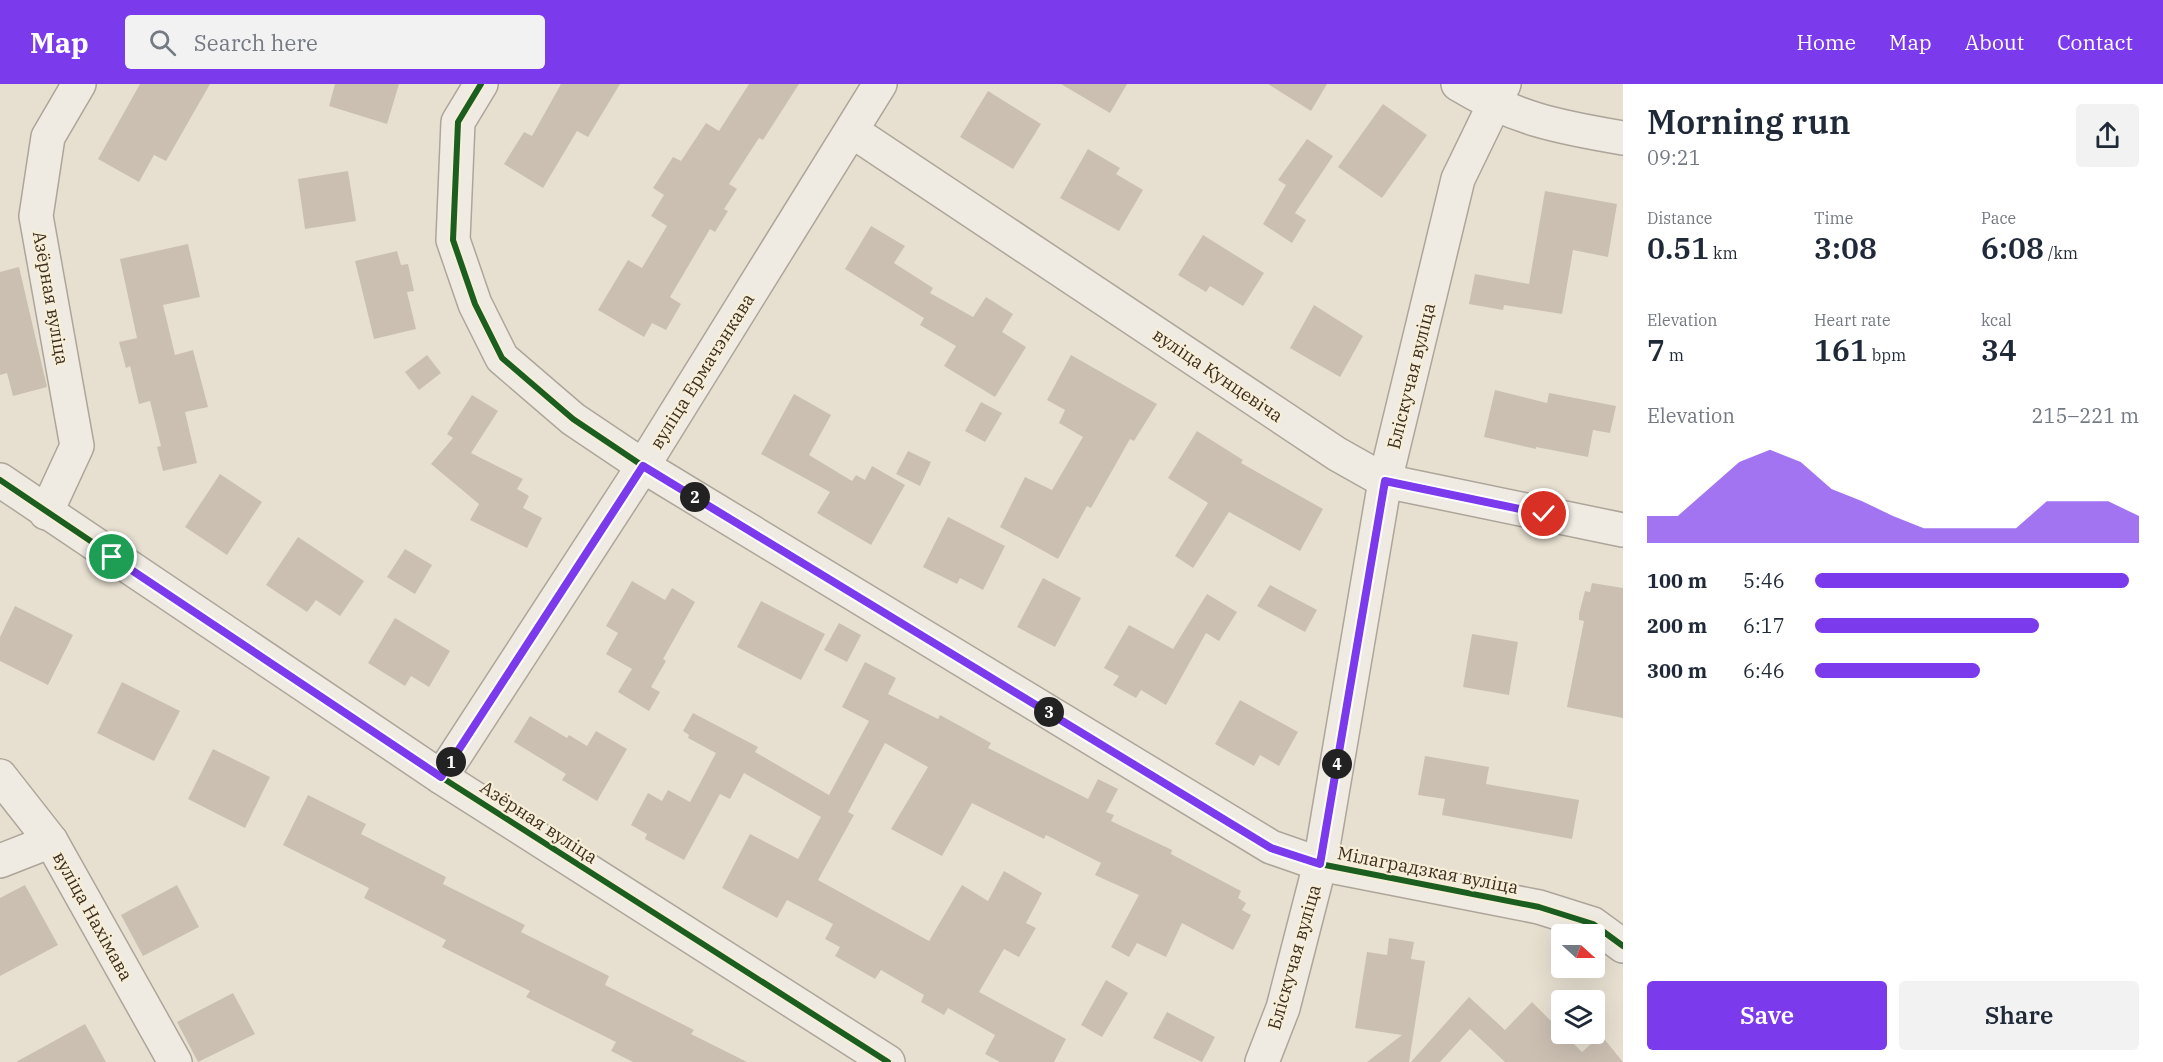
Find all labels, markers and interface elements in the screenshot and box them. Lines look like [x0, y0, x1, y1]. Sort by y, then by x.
search box [125, 15, 545, 69]
text: Map [30, 24, 89, 61]
icon: search [146, 26, 179, 59]
text: Search here [194, 28, 318, 57]
text: Home [1796, 28, 1856, 56]
text: Map [1889, 28, 1932, 56]
text: About [1965, 28, 2024, 56]
text: Contact [2057, 28, 2133, 56]
text: Morning run [1647, 100, 1850, 143]
button: share [2076, 104, 2139, 167]
text: 09:21 [1647, 144, 1701, 171]
text: Distance [1647, 208, 1712, 228]
text: Time [1814, 208, 1853, 228]
text: Pace [1981, 208, 2016, 228]
text: 0.51 [1647, 228, 1709, 267]
text: 3:08 [1814, 228, 1877, 267]
text: 6:08 [1981, 228, 2044, 267]
street label: Азёрная вуліца [28, 229, 74, 367]
text: km [1709, 243, 1738, 263]
text: /km [2044, 243, 2078, 263]
street label: вуліца Ермачэнкава [645, 289, 759, 453]
street label: Бліскучая вуліца [1382, 300, 1440, 452]
text: Elevation [1647, 310, 1717, 330]
text: Heart rate [1814, 310, 1891, 330]
text: kcal [1981, 310, 2012, 330]
street label: вуліца Кунцевіча [1148, 323, 1288, 427]
text: 7 [1647, 330, 1665, 369]
text: 161 [1814, 330, 1868, 369]
text: 34 [1981, 330, 2017, 369]
text: m [1665, 345, 1684, 365]
text: bpm [1868, 345, 1906, 365]
text: Elevation [1647, 402, 1735, 429]
text: 215–221 m [2032, 402, 2139, 429]
pin: 2 [680, 482, 710, 512]
text: 2 [690, 487, 700, 507]
pin [1518, 488, 1569, 539]
icon: check [1527, 497, 1560, 530]
pin [86, 531, 137, 582]
icon: arrive [95, 540, 128, 573]
text: 100 m [1647, 567, 1707, 594]
text: 5:46 [1743, 567, 1785, 594]
text: 200 m [1647, 612, 1707, 639]
text: 6:17 [1743, 612, 1785, 639]
text: 300 m [1647, 657, 1707, 684]
text: 6:46 [1743, 657, 1785, 684]
pin: 3 [1034, 697, 1064, 727]
text: 3 [1044, 702, 1054, 722]
pin: 1 [436, 747, 466, 777]
pin: 4 [1322, 749, 1352, 779]
text: 1 [446, 752, 456, 772]
text: 4 [1332, 754, 1342, 774]
street label: Азёрная вуліца [476, 775, 602, 869]
street label: Мілаградзкая вуліца [1335, 841, 1521, 899]
street label: вуліца Нахімава [48, 847, 138, 985]
street label: Бліскучая вуліца [1262, 882, 1326, 1032]
north arrow [1551, 924, 1605, 978]
map controls [1551, 924, 1605, 1044]
button: Save [1647, 981, 1887, 1050]
button: Share [1899, 981, 2139, 1050]
button: layers [1551, 990, 1605, 1044]

